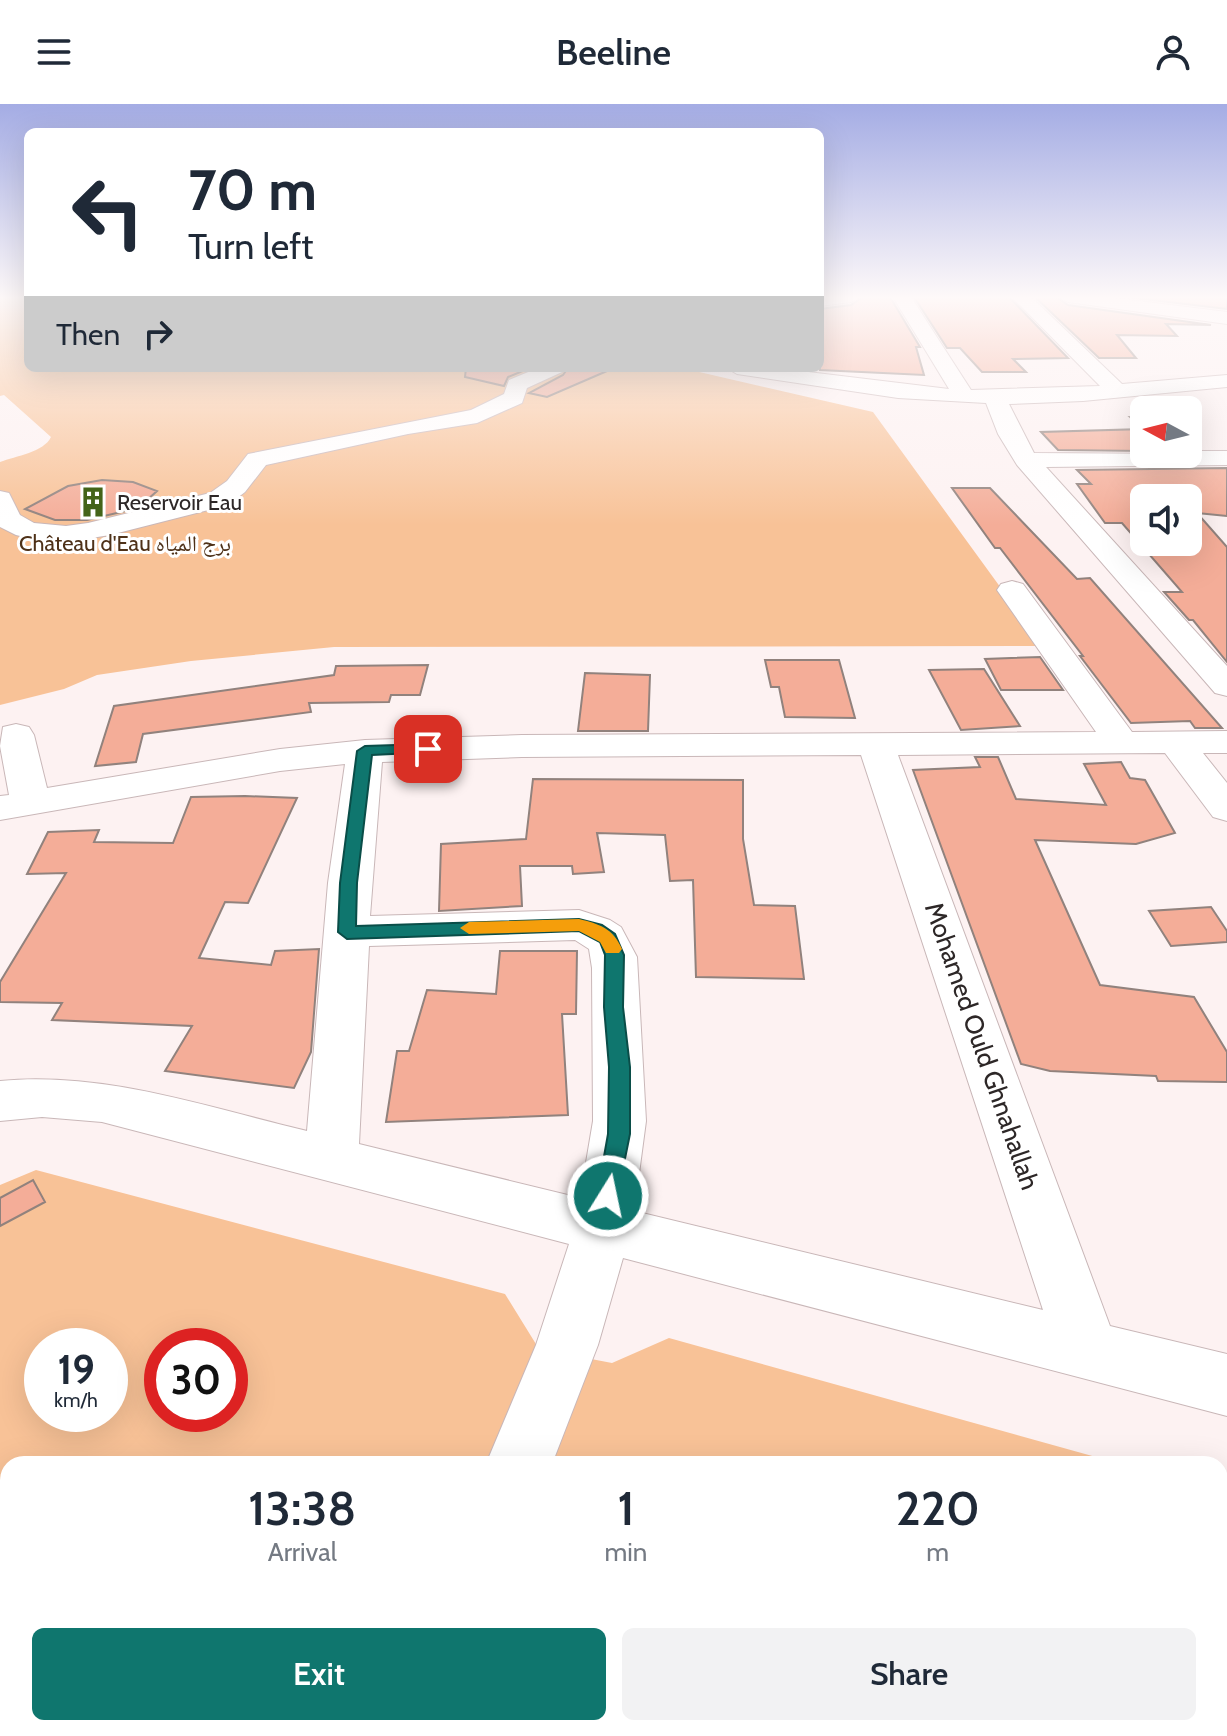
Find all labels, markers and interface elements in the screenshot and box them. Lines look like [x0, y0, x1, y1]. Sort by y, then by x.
icon: menu [32, 30, 76, 74]
text: Beeline [556, 30, 671, 74]
icon: person [1151, 30, 1195, 74]
text: 70 m [188, 156, 317, 224]
icon: left [56, 160, 160, 264]
text: Turn left [188, 224, 313, 268]
icon: right [136, 312, 180, 356]
text: Then [56, 316, 120, 353]
north arrow [1130, 396, 1202, 468]
map controls [1130, 396, 1202, 556]
button: sound [1130, 484, 1202, 556]
building icon: Reservoir Eau [76, 485, 110, 519]
place label: Reservoir Eau [117, 489, 242, 516]
park label: Château d'Eau برج المياه [19, 530, 231, 557]
pin [394, 715, 462, 783]
icon: arrive [406, 727, 450, 771]
street label: Mohamed Ould Ghnahallah [918, 898, 1046, 1194]
position arrow [566, 1154, 650, 1238]
speed limit sign: 30 [144, 1328, 248, 1432]
text: 19 [57, 1345, 95, 1394]
text: km/h [54, 1388, 98, 1412]
text: 13:38 [248, 1479, 356, 1537]
text: 1 [617, 1479, 634, 1537]
text: 220 [895, 1479, 980, 1537]
text: Arrival [268, 1536, 337, 1568]
text: min [604, 1536, 647, 1568]
text: m [926, 1536, 949, 1568]
button: Exit [32, 1628, 606, 1720]
button: Share [622, 1628, 1196, 1720]

